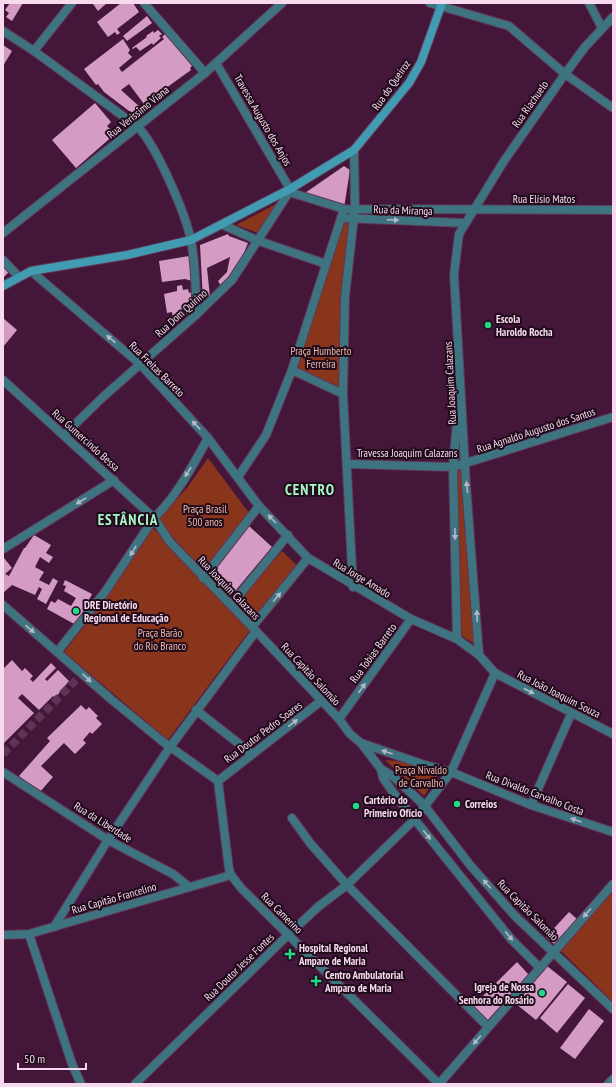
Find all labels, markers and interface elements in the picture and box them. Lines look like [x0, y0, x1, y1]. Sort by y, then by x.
street label: Rua do Queiroz [369, 57, 413, 113]
street label: Travessa Augusto dos Anjos [231, 72, 295, 169]
street label: Rua Riachuelo [509, 78, 551, 130]
street label: Rua Veríssimo Viana [104, 83, 172, 141]
street label: Rua Elísio Matos [513, 192, 576, 206]
street label: Rua da Miranga [373, 202, 433, 218]
one-way arrow [387, 217, 399, 224]
street label: Rua Dom Quirino [152, 286, 210, 340]
place label: Escola Haroldo Rocha [496, 312, 553, 339]
marker: Escola Haroldo Rocha [483, 320, 493, 330]
one-way arrow [106, 335, 116, 344]
street label: Rua Freitas Barreto [126, 338, 188, 400]
street label: Rua Joaquim Calazans [441, 341, 459, 425]
park label: Praça Humberto Ferreira [291, 344, 352, 371]
street label: Rua Agnaldo Augusto dos Santos [475, 404, 597, 456]
street label: Rua Gumercindo Bessa [49, 406, 123, 474]
one-way arrow [191, 420, 201, 430]
street label: Travessa Joaquim Calazans [357, 446, 458, 460]
one-way arrow [184, 466, 192, 477]
district label: CENTRO [285, 480, 335, 499]
one-way arrow [463, 481, 470, 493]
one-way arrow [75, 497, 87, 504]
park label: Praça Brasil 500 anos [183, 502, 227, 529]
district label: ESTÂNCIA [98, 510, 158, 529]
one-way arrow [268, 515, 277, 524]
one-way arrow [451, 528, 458, 540]
one-way arrow [129, 545, 136, 557]
street label: Rua Joaquim Calazans [195, 553, 263, 623]
street label: Rua Jorge Amado [331, 555, 394, 601]
one-way arrow [273, 592, 282, 602]
place label: DRE Diretório Regional de Educação [84, 598, 169, 625]
marker: DRE Diretório Regional de Educação [71, 606, 81, 616]
one-way arrow [474, 609, 480, 622]
street label: Rua Tobias Barreto [347, 620, 400, 686]
one-way arrow [24, 625, 35, 634]
park label: Praça Barão do Rio Branco [134, 626, 186, 653]
street label: Rua Capitão Salomão [278, 640, 344, 708]
street label: Rua João Joaquim Souza [515, 667, 603, 721]
one-way arrow [82, 673, 92, 683]
one-way arrow [358, 682, 366, 693]
one-way arrow [523, 688, 535, 695]
street label: Rua Doutor Pedro Soares [221, 698, 305, 766]
one-way arrow [288, 718, 299, 727]
one-way arrow [380, 749, 392, 755]
park label: Praça Nivaldo de Carvalho [395, 763, 447, 790]
street label: Rua Divaldo Carvalho Costa [484, 768, 586, 818]
place label: Cartório do Primeiro Ofício [364, 793, 422, 820]
place label: Correios [465, 797, 497, 811]
street label: Rua da Liberdade [71, 799, 135, 846]
marker: Correios [452, 799, 462, 809]
marker: Cartório do Primeiro Ofício [351, 801, 361, 811]
one-way arrow [570, 817, 582, 823]
one-way arrow [423, 829, 431, 840]
street label: Rua Capitão Salomão [495, 877, 562, 944]
one-way arrow [482, 878, 491, 889]
street label: Rua Capitão Francelino [70, 879, 158, 917]
street label: Rua Camerino [258, 889, 306, 937]
one-way arrow [583, 908, 592, 918]
street label: Rua Doutor Jesse Fontes [201, 930, 277, 1004]
one-way arrow [504, 931, 513, 941]
place label: Hospital Regional Amparo de Maria [298, 941, 368, 968]
marker: Hospital Regional Amparo de Maria [284, 948, 296, 960]
place label: Centro Ambulatorial Amparo de Maria [324, 968, 404, 995]
marker: Centro Ambulatorial Amparo de Maria [310, 975, 322, 987]
place label: Igreja de Nossa Senhora do Rosário [459, 980, 534, 1007]
marker: Igreja de Nossa Senhora do Rosário [537, 988, 547, 998]
one-way arrow [472, 1035, 482, 1045]
scale bar [18, 1045, 86, 1071]
text: 50 m [24, 1051, 45, 1066]

